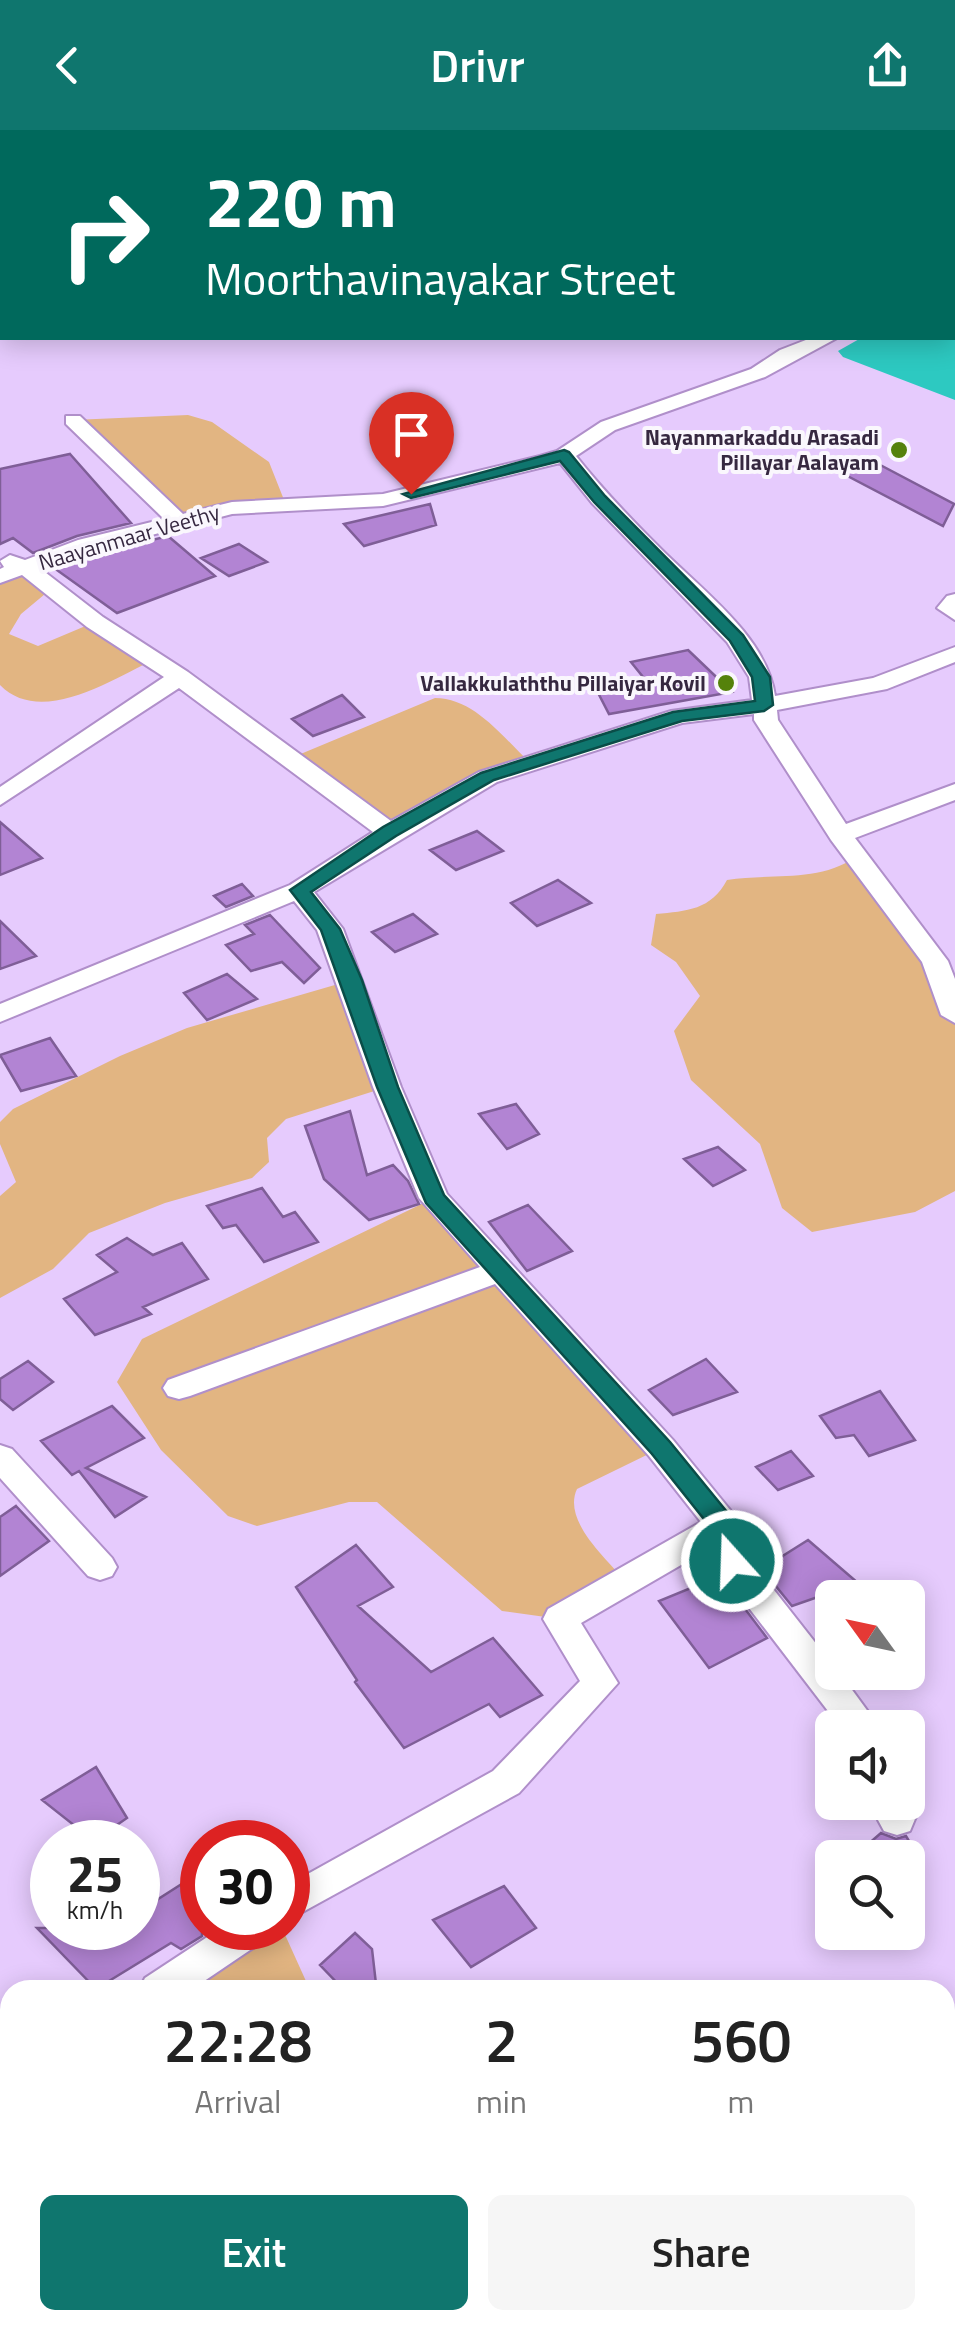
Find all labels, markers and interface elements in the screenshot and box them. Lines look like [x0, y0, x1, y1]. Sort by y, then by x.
text: Drivr [430, 31, 525, 99]
icon: back [40, 38, 95, 93]
icon: share [860, 38, 915, 93]
text: 220 m [205, 148, 397, 254]
icon: right [40, 170, 170, 300]
text: Moorthavinayakar Street [205, 244, 675, 312]
pin [369, 392, 454, 495]
icon: arrive [384, 407, 439, 462]
place label: Nayanmarkaddu Arasadi Pillayar Aalayam [645, 420, 879, 479]
marker: Nayanmarkaddu Arasadi Pillayar Aalayam [888, 439, 910, 461]
street label: Naayanmaar Veethy [34, 495, 224, 579]
place label: Vallakkulaththu Pillaiyar Kovil [420, 666, 706, 700]
marker: Vallakkulaththu Pillaiyar Kovil [715, 672, 737, 694]
position arrow [680, 1509, 784, 1613]
north arrow [815, 1580, 925, 1690]
map controls [815, 1580, 925, 1950]
button: sound [815, 1710, 925, 1820]
speed limit sign: 30 [180, 1820, 310, 1950]
text: 25 [67, 1835, 123, 1911]
button: search [815, 1840, 925, 1950]
text: km/h [67, 1891, 123, 1929]
text: 22:28 [164, 1994, 312, 2085]
text: 2 [485, 1994, 518, 2085]
text: 560 [691, 1994, 791, 2085]
text: Arrival [195, 2077, 281, 2125]
text: min [476, 2077, 527, 2125]
text: m [728, 2077, 754, 2125]
button: Exit [40, 2195, 468, 2310]
button: Share [488, 2195, 915, 2310]

